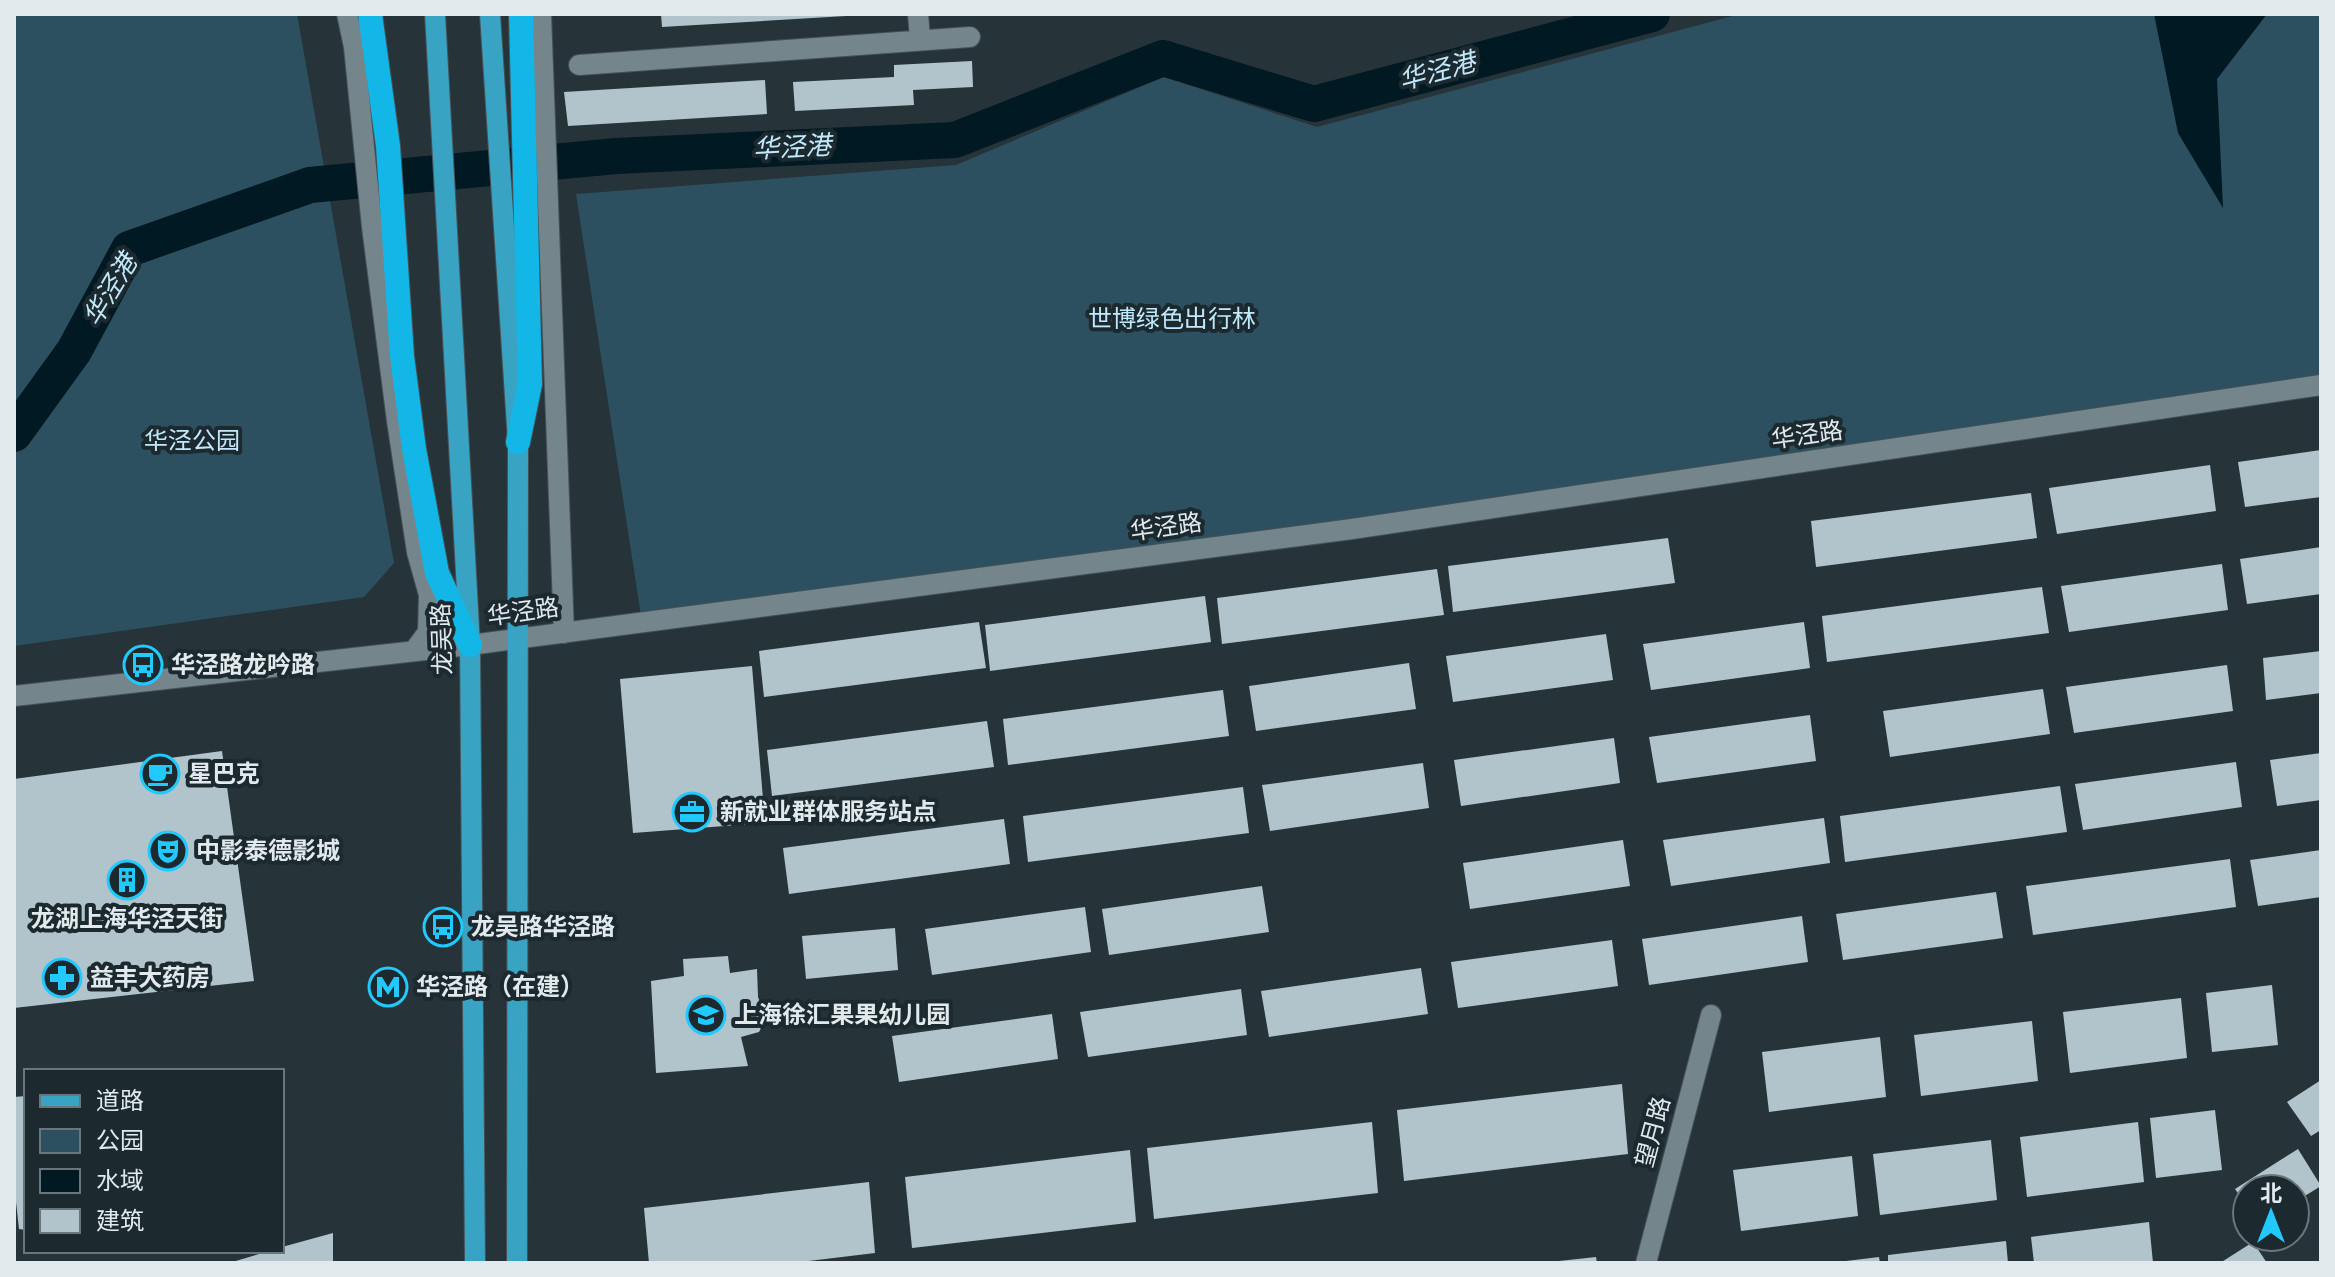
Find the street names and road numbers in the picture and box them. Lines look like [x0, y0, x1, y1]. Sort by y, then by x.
street label: 华泾路 [1769, 413, 1845, 456]
street label: 华泾路 [1128, 505, 1204, 548]
street label: 华泾路 [485, 590, 561, 633]
street label: 龙吴路 [424, 602, 459, 676]
street label: 望月路 [1627, 1093, 1678, 1171]

